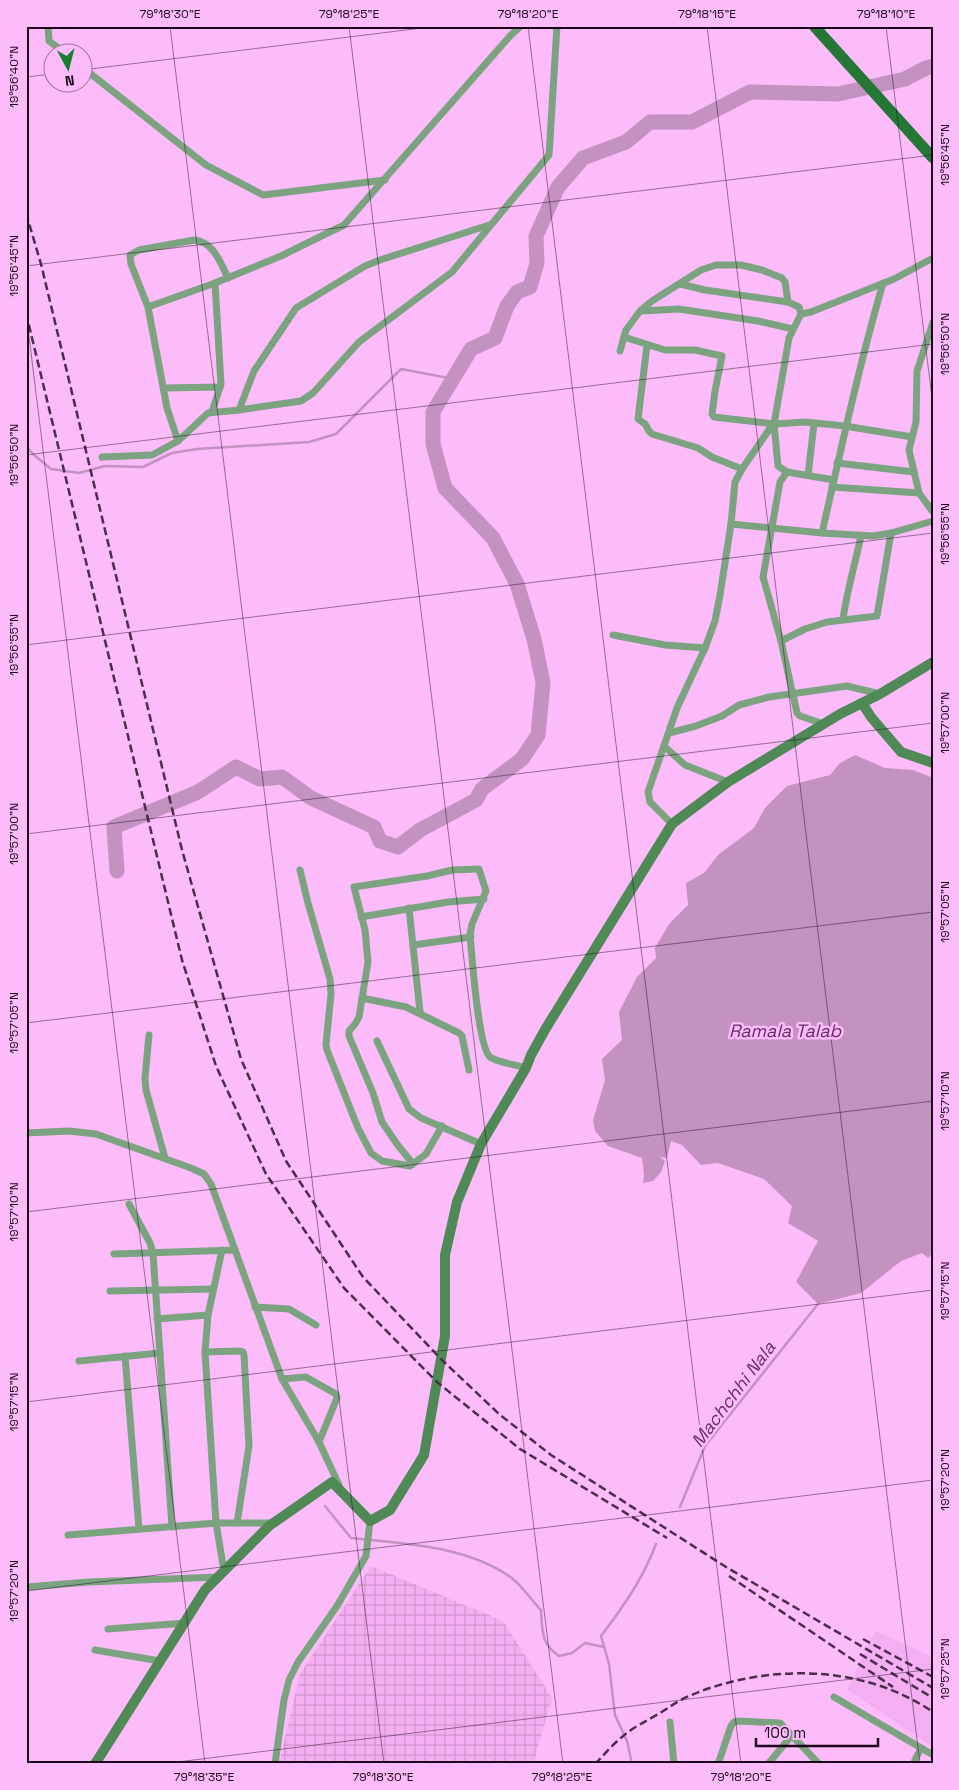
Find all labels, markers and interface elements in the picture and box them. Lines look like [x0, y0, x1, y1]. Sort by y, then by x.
text: 79°18'30"E [140, 6, 201, 22]
text: 79°18'25"E [319, 6, 379, 22]
text: 79°18'20"E [498, 6, 559, 22]
text: 79°18'15"E [678, 6, 736, 22]
text: 79°18'10"E [857, 6, 916, 22]
north arrow [42, 42, 92, 92]
text: 19°56'40"N [6, 46, 22, 108]
text: N [64, 71, 75, 90]
text: 19°56'45"N [937, 124, 953, 186]
text: 19°56'45"N [6, 235, 22, 297]
text: 19°56'50"N [937, 313, 953, 375]
text: 19°56'50"N [6, 424, 22, 486]
text: 19°56'55"N [937, 503, 953, 565]
text: 19°56'55"N [6, 614, 22, 676]
text: 19°57'00"N [937, 692, 953, 754]
text: 19°57'00"N [6, 803, 22, 865]
text: 19°57'05"N [937, 881, 953, 943]
text: 19°57'05"N [6, 992, 22, 1054]
water label: Ramala Talab [729, 1019, 842, 1042]
text: 19°57'10"N [937, 1071, 953, 1131]
text: 19°57'10"N [6, 1182, 22, 1242]
text: 19°57'15"N [937, 1261, 953, 1321]
water label: Machchhi Nala [686, 1336, 781, 1451]
text: 19°57'15"N [6, 1372, 22, 1432]
text: 19°57'20"N [937, 1449, 953, 1511]
text: 19°57'20"N [6, 1560, 22, 1622]
text: 19°57'25"N [937, 1638, 953, 1700]
scale bar [756, 1715, 879, 1747]
text: 100 m [764, 1723, 806, 1742]
text: 79°18'35"E [174, 1769, 234, 1785]
text: 79°18'30"E [353, 1769, 414, 1785]
text: 79°18'25"E [532, 1769, 592, 1785]
text: 79°18'20"E [711, 1769, 772, 1785]

